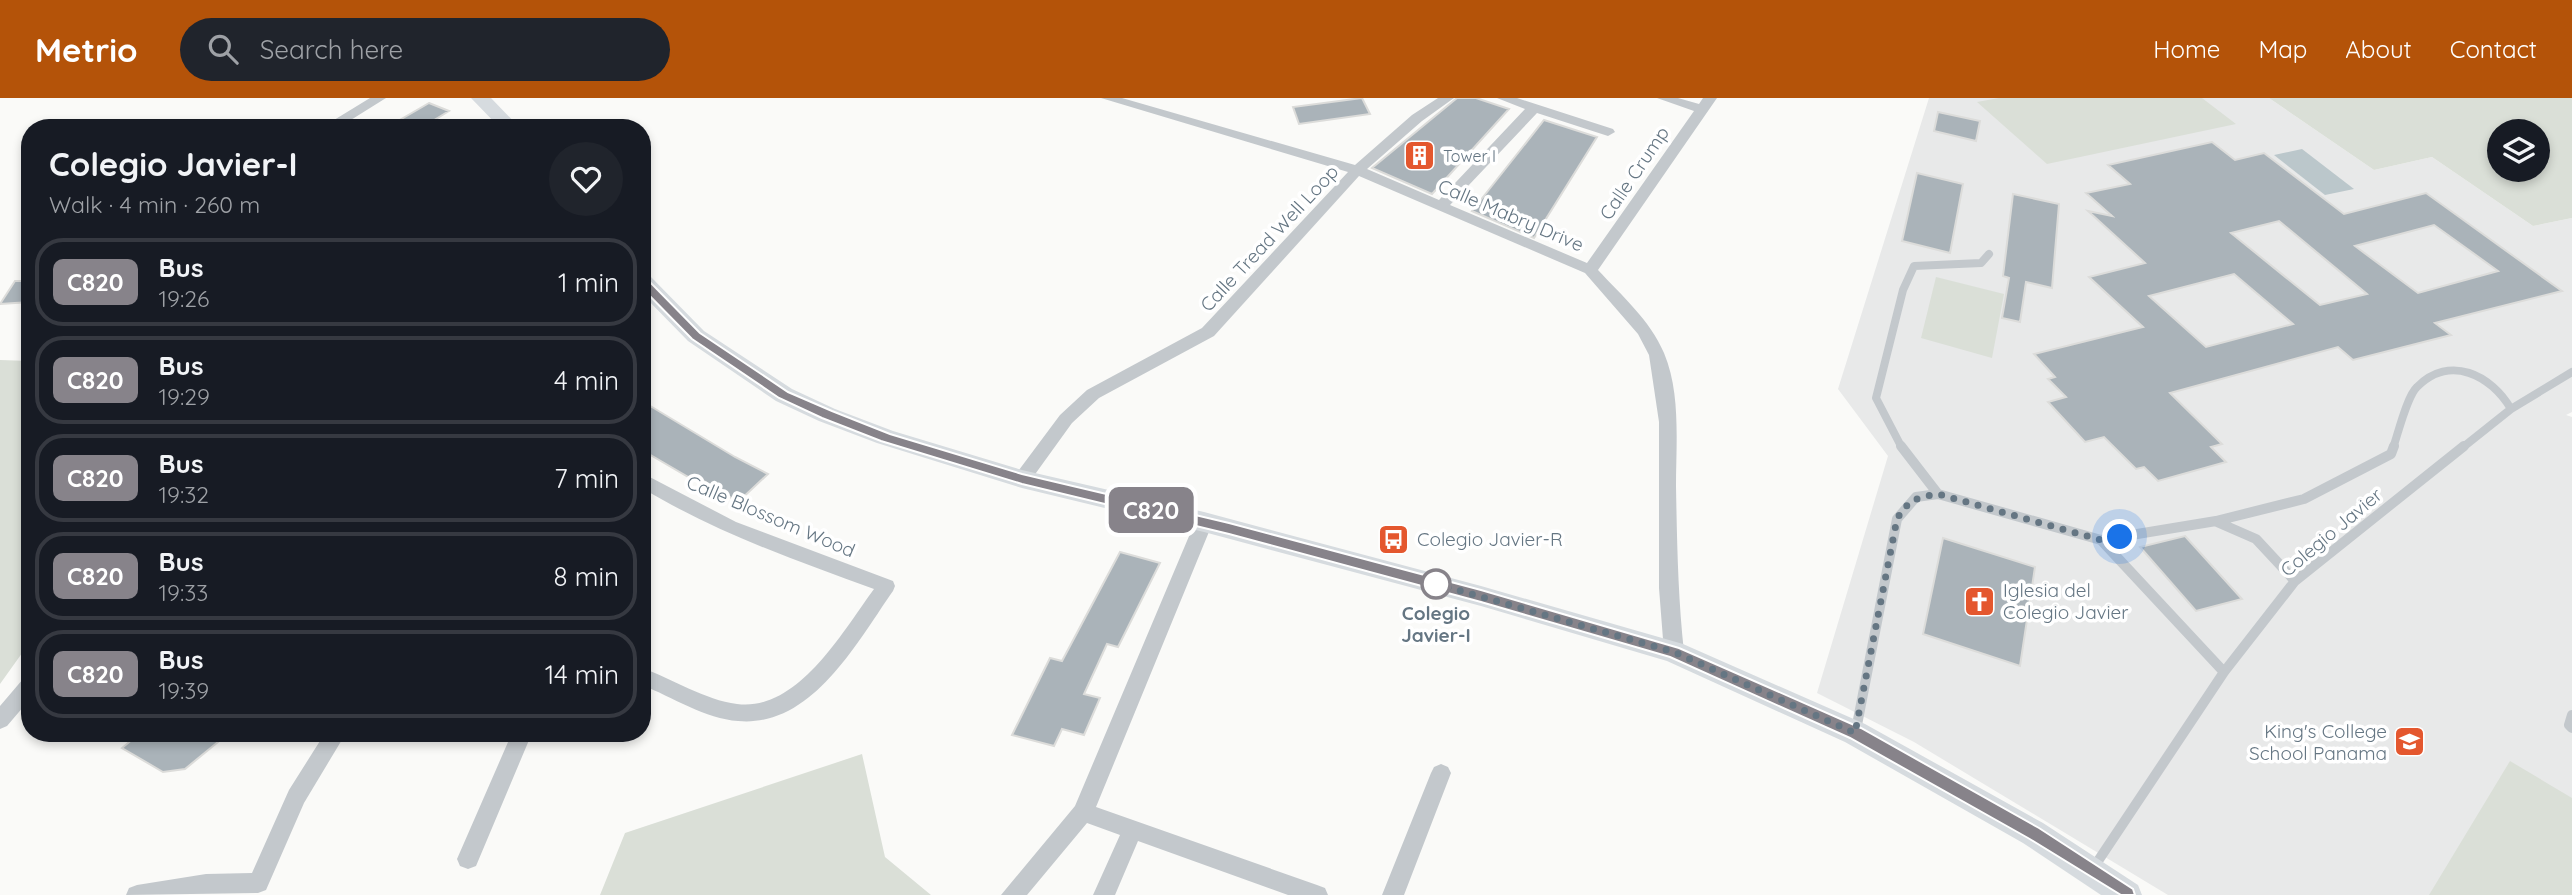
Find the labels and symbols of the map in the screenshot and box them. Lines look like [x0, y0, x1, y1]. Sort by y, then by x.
street label: Calle Crump [1594, 122, 1674, 224]
building icon: Tower I [1403, 139, 1437, 173]
place label: Tower I [1443, 146, 1496, 166]
street label: Calle Tread Well Loop [1195, 160, 1343, 316]
street label: Calle Mabry Drive [1434, 173, 1588, 257]
street label: Calle Blossom Wood [683, 470, 859, 562]
street label: Colegio Javier [2275, 482, 2387, 582]
line badge: C820 [1102, 487, 1200, 533]
your location [2102, 519, 2137, 554]
bus stop icon: Colegio Javier-R [1377, 522, 1411, 556]
place label: Colegio Javier-R [1417, 527, 1563, 551]
marker: Colegio Javier-I [1421, 569, 1451, 599]
place label: Iglesia del Colegio Javier [2003, 578, 2129, 624]
church icon: Iglesia del Colegio Javier [1963, 584, 1997, 618]
place label: Colegio Javier-I [1401, 601, 1471, 647]
place label: King's College School Panama [2249, 719, 2387, 765]
school or university icon: King's College School Panama [2393, 725, 2427, 759]

